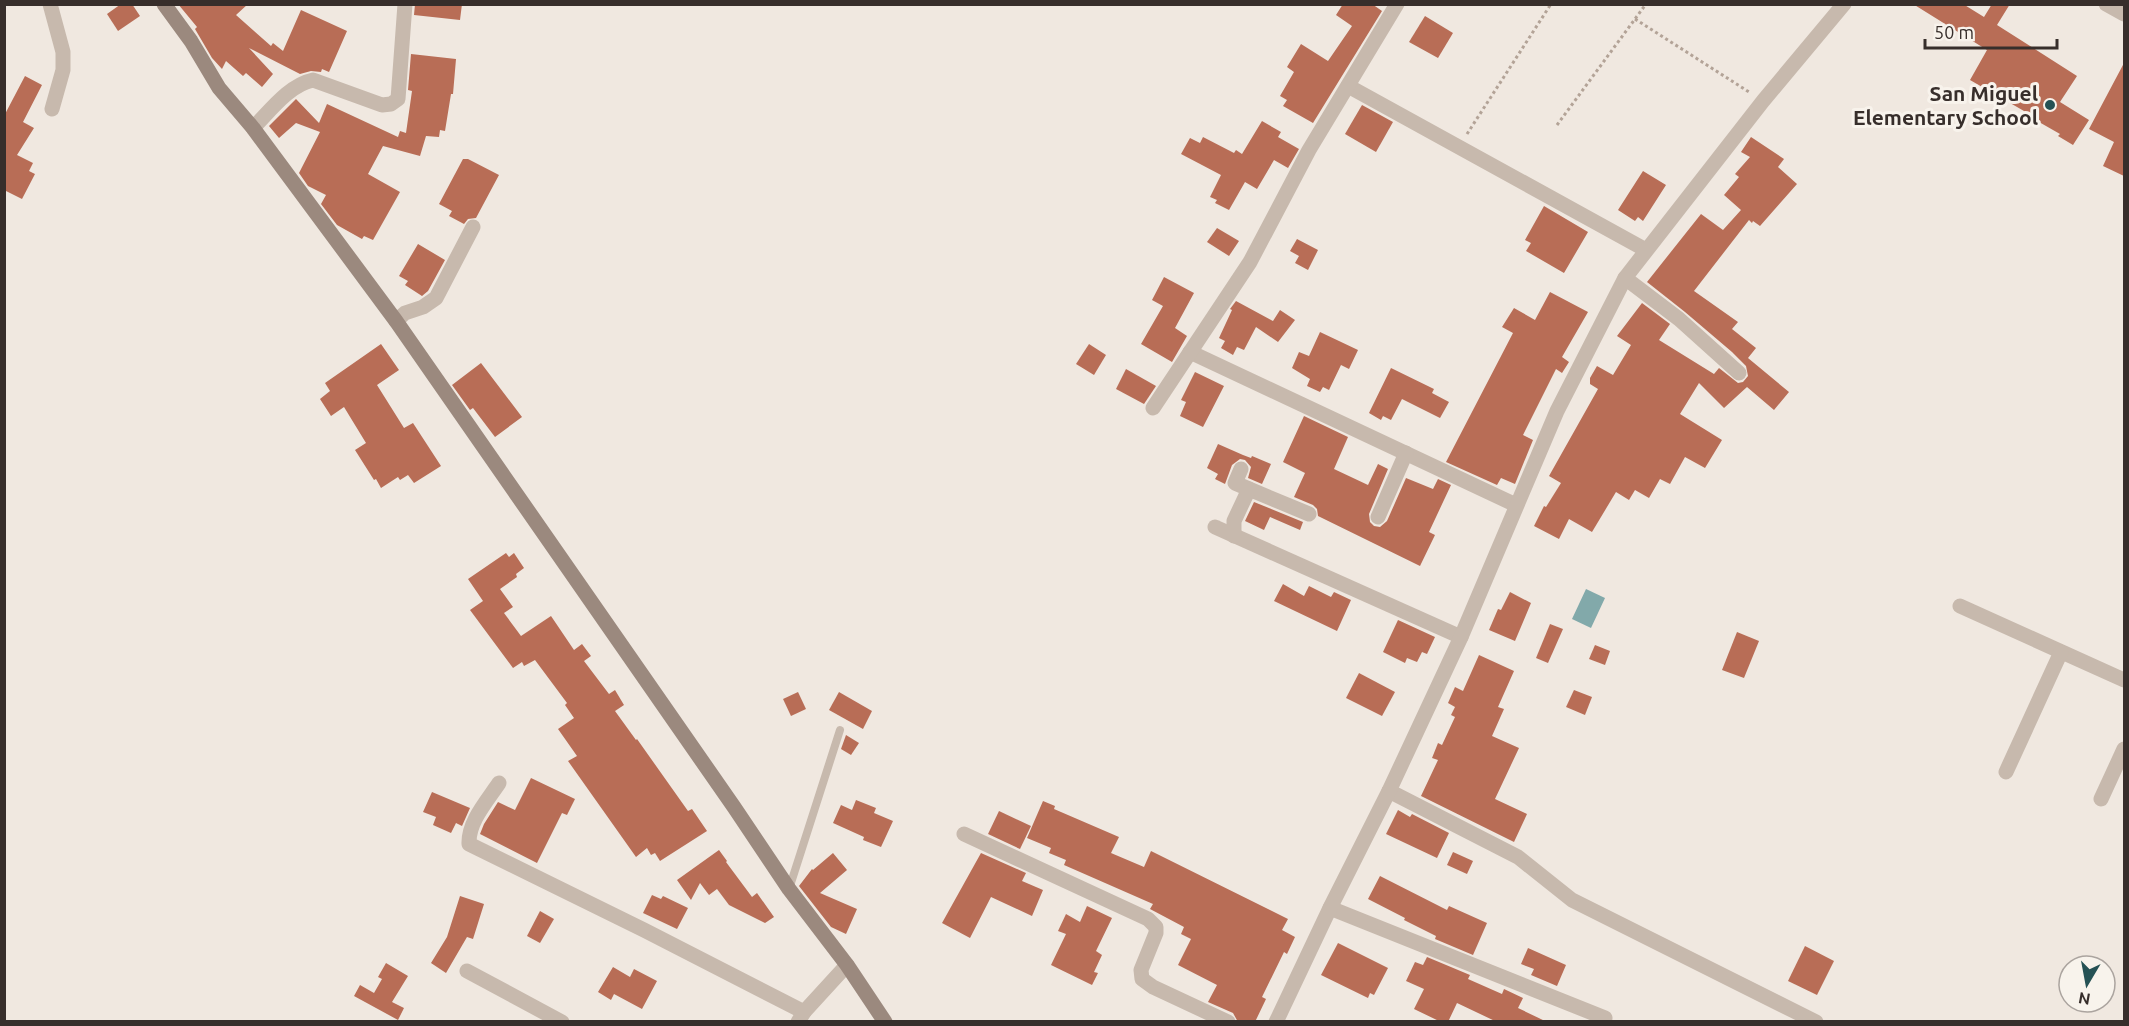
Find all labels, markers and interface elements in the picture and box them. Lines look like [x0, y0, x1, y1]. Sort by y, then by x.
scale bar [1925, 12, 2057, 50]
text: 50 m [1934, 22, 1974, 42]
place label: San Miguel Elementary School [1853, 81, 2038, 129]
marker: San Miguel Elementary School [2043, 98, 2057, 112]
north arrow [2057, 954, 2117, 1014]
text: N [2077, 989, 2092, 1009]

